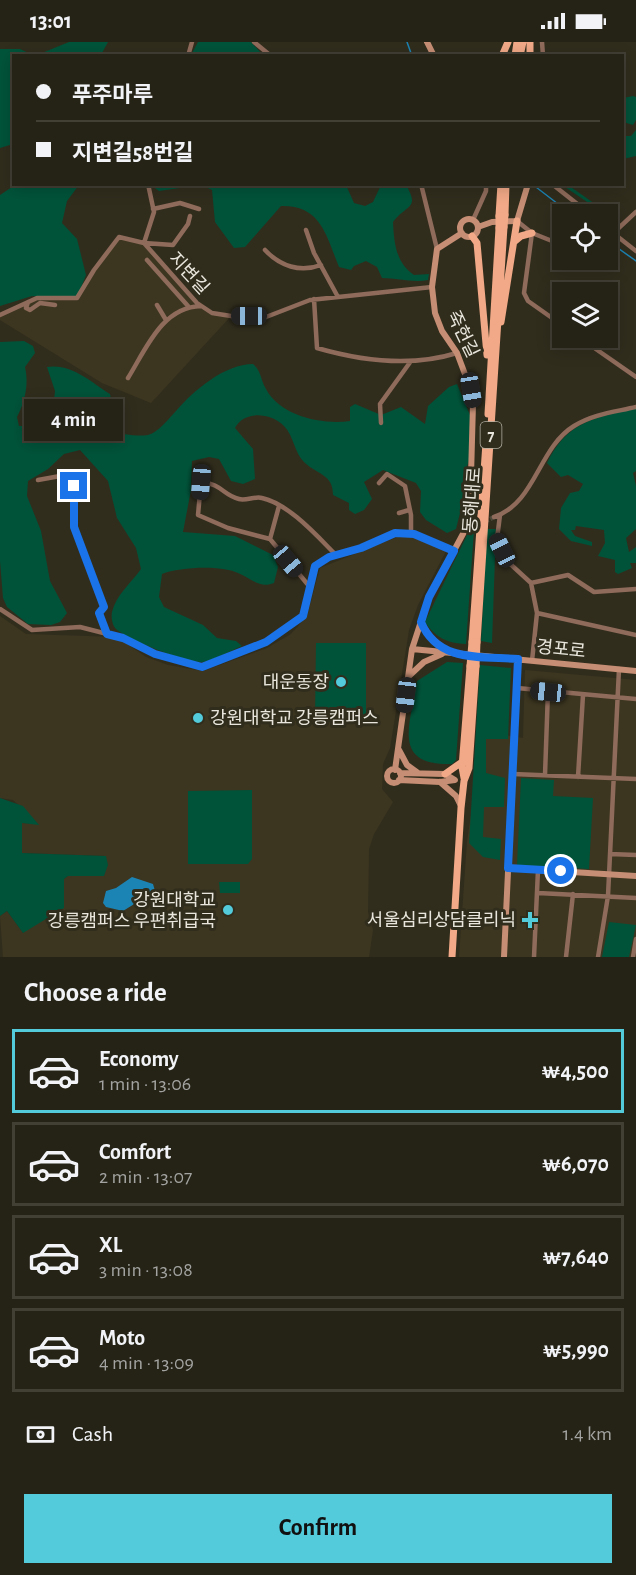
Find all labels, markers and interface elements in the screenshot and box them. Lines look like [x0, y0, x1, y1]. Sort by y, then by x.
text: 13:01 [30, 10, 72, 32]
text: 푸주마루 [72, 84, 153, 106]
text: 지변길58번길 [72, 142, 194, 164]
map controls [552, 204, 618, 348]
button: locate [552, 204, 618, 270]
street label: 지변길 [165, 248, 213, 298]
button: layers [552, 282, 618, 348]
car [231, 307, 267, 325]
street label: 죽헌길 [443, 308, 482, 361]
car [459, 371, 483, 409]
callout: 4 min [25, 399, 124, 441]
text: 4 min [51, 410, 96, 430]
road number: 7 [480, 422, 502, 448]
car [190, 463, 212, 501]
street label: 동해대로 [461, 466, 484, 534]
route end [60, 472, 87, 499]
car [486, 530, 518, 570]
car [270, 541, 306, 581]
street label: 경포로 [535, 637, 587, 662]
place label: 대운동장 [263, 672, 329, 692]
marker: 대운동장 [334, 675, 348, 689]
car [395, 676, 417, 714]
car [529, 681, 567, 703]
place label: 강원대학교 강릉캠퍼스 [210, 708, 379, 728]
marker: 강원대학교 강릉캠퍼스 [191, 711, 205, 725]
route start [547, 857, 574, 884]
place label: 강원대학교 강릉캠퍼스 우편취급국 [47, 890, 216, 931]
marker: 강원대학교 강릉캠퍼스 우편취급국 [221, 903, 235, 917]
place label: 서울심리상담클리닉 [367, 910, 516, 930]
marker: 서울심리상담클리닉 [521, 911, 539, 929]
text: Choose a ride [24, 979, 167, 1006]
icon: car [27, 1044, 81, 1098]
text: Economy [99, 1048, 179, 1070]
text: ₩4,500 [542, 1060, 609, 1082]
text: 1 min · 13:06 [99, 1074, 191, 1094]
icon: car [27, 1137, 81, 1191]
text: Comfort [99, 1141, 171, 1163]
text: ₩6,070 [542, 1153, 609, 1175]
text: 2 min · 13:07 [99, 1167, 192, 1187]
icon: car [27, 1230, 81, 1284]
text: XL [99, 1234, 122, 1256]
text: ₩7,640 [542, 1246, 609, 1268]
text: 3 min · 13:08 [99, 1260, 193, 1280]
icon: car [27, 1323, 81, 1377]
text: Moto [99, 1327, 145, 1349]
text: ₩5,990 [543, 1339, 609, 1361]
text: 4 min · 13:09 [99, 1353, 194, 1373]
icon: cash [24, 1418, 57, 1451]
text: Cash [72, 1423, 113, 1445]
text: 1.4 km [563, 1424, 612, 1444]
button: Confirm [24, 1494, 612, 1563]

